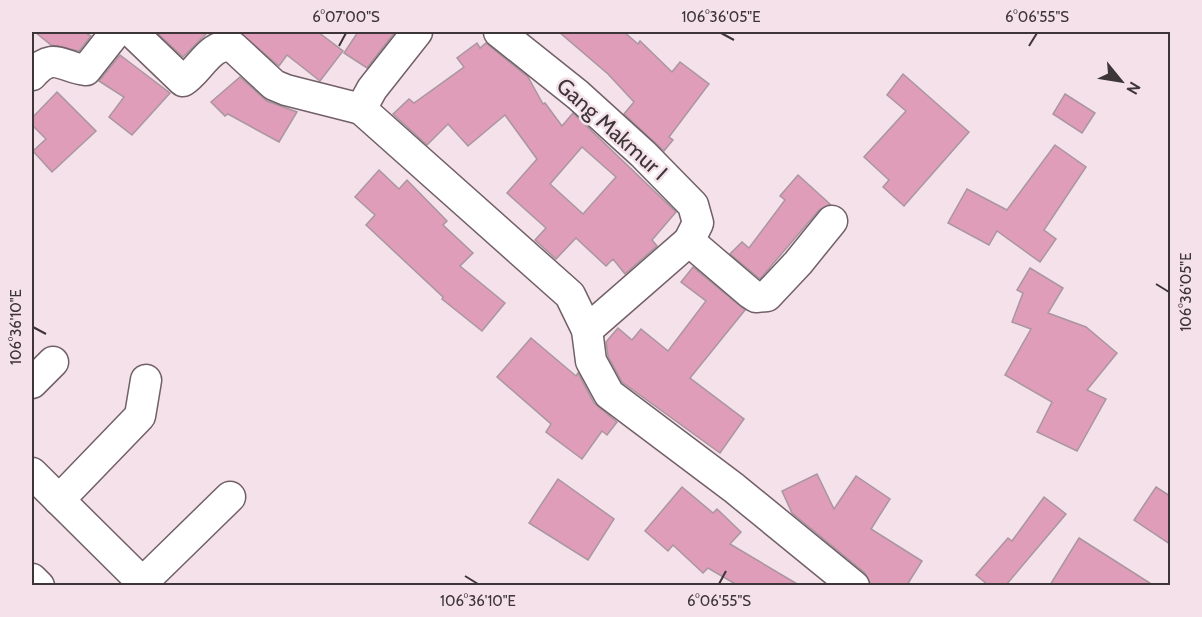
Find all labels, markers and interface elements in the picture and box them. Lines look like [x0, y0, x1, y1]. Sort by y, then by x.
text: 6°07'00"S [312, 8, 380, 26]
text: 106°36'05"E [681, 8, 761, 26]
text: 6°06'55"S [1005, 8, 1069, 26]
north arrow [1091, 51, 1151, 111]
street label: Gang Makmur I [551, 72, 673, 186]
text: N [1123, 79, 1145, 98]
text: 106°36'05"E [1177, 252, 1195, 332]
text: 106°36'10"E [7, 289, 25, 365]
text: 106°36'10"E [440, 592, 516, 610]
text: 6°06'55"S [687, 592, 751, 610]

